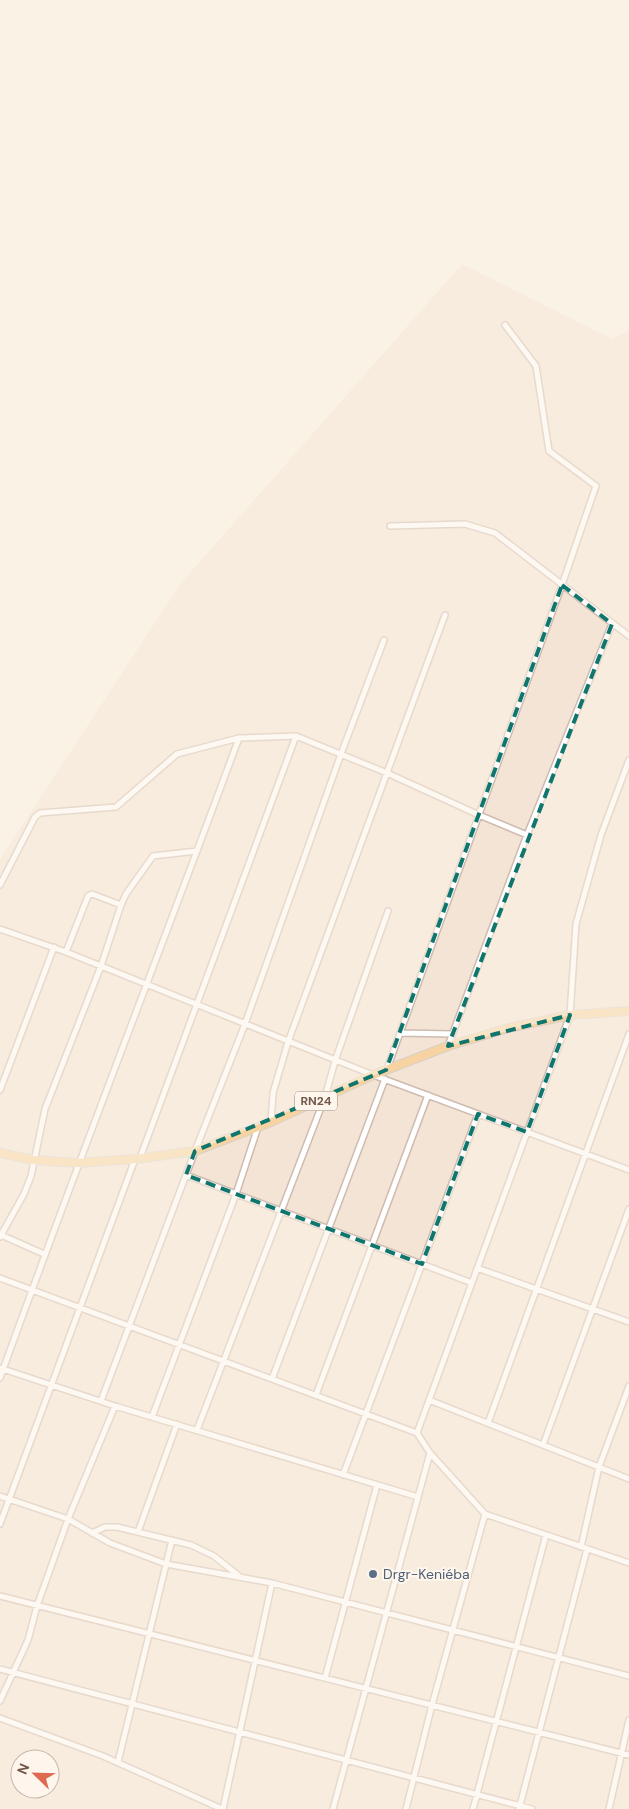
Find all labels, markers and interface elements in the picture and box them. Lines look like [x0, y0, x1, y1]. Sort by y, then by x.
road number: RN24 [295, 1092, 337, 1110]
place label: Drgr-Keniéba [383, 1565, 470, 1583]
marker: Drgr-Keniéba [367, 1568, 379, 1580]
north arrow [10, 1749, 60, 1799]
text: N [13, 1761, 33, 1777]

